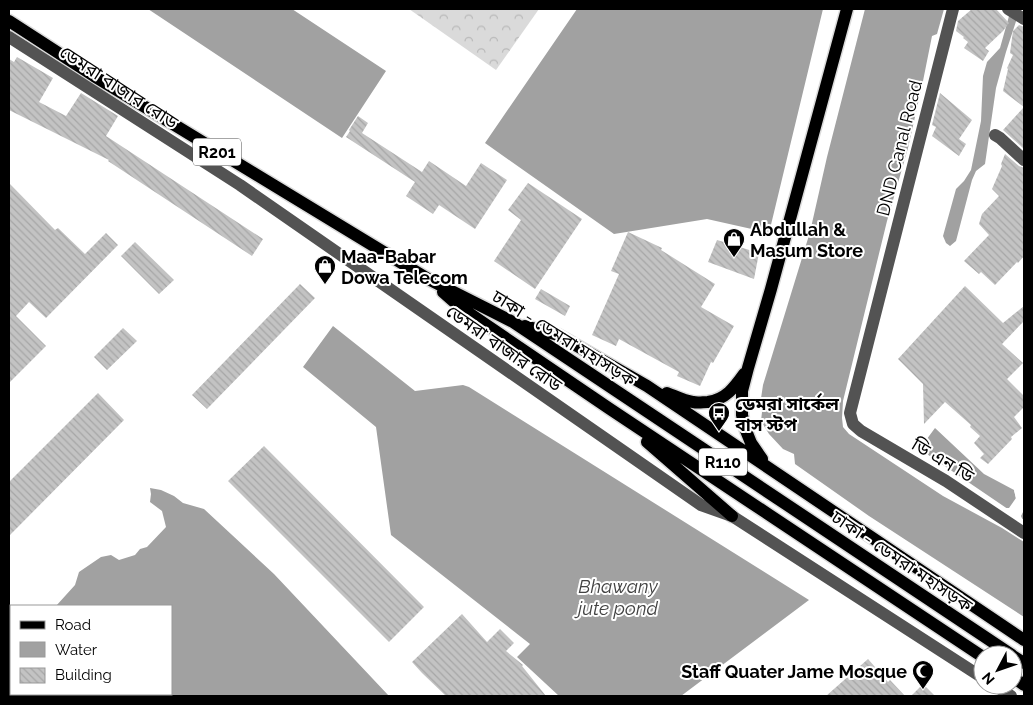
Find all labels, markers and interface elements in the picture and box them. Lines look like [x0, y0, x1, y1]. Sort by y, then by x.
street label: ডেমরা বাজার রোড [56, 41, 182, 133]
street label: DND Canal Road [872, 78, 926, 218]
road number: R201 [193, 138, 241, 166]
place label: Abdullah & Masum Store [750, 219, 863, 261]
shop icon: Abdullah & Masum Store [722, 227, 746, 258]
place label: Maa-Babar Dowa Telecom [341, 246, 468, 288]
shop icon: Maa-Babar Dowa Telecom [313, 254, 337, 285]
street label: ঢাকা - ডেমরা মহাসড়ক [488, 285, 640, 391]
street label: ডেমরা বাজার রোড [442, 300, 566, 396]
place label: ডেমরা সার্কেল বাস স্টপ [734, 393, 839, 435]
bus stop icon: ডেমরা সার্কেল বাস স্টপ [707, 401, 731, 432]
street label: ডি এন ডি [907, 433, 978, 487]
road number: R110 [699, 448, 747, 476]
street label: ঢাকা - ডেমরা মহাসড়ক [827, 506, 977, 616]
water label: Bhawany jute pond [574, 575, 659, 619]
legend [10, 605, 172, 695]
text: Road [55, 616, 91, 634]
text: Water [55, 641, 98, 659]
north arrow [973, 645, 1023, 695]
mosque icon: Staff Quater Jame Mosque [911, 659, 935, 690]
place label: Staff Quater Jame Mosque [681, 661, 907, 682]
text: Building [55, 666, 112, 684]
text: N [979, 669, 998, 688]

